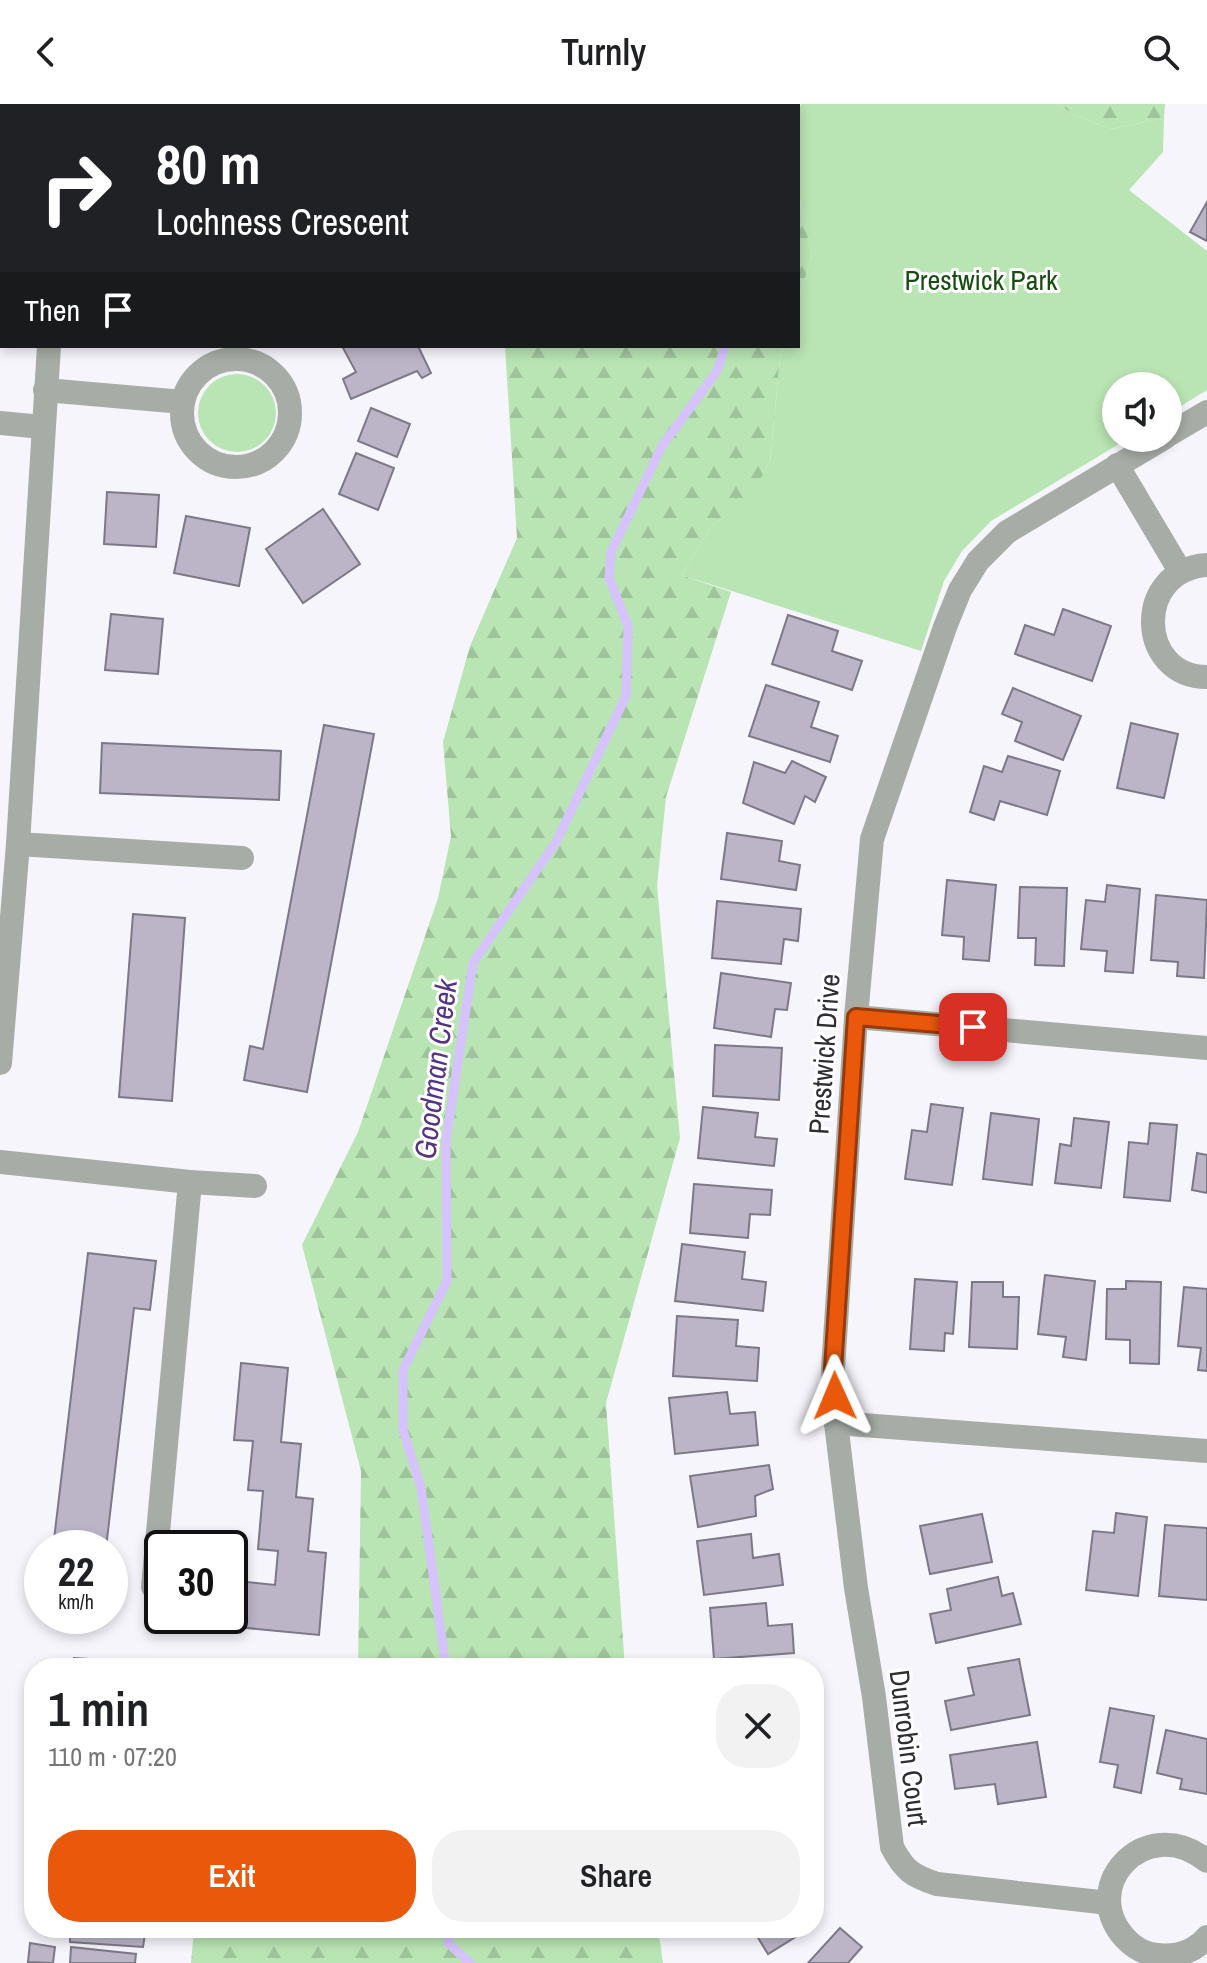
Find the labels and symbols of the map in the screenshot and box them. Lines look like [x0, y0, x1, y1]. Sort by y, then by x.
park label: Prestwick Park [904, 261, 1058, 299]
street label: Prestwick Drive [799, 972, 849, 1136]
water label: Goodman Creek [404, 975, 466, 1161]
pin [939, 993, 1007, 1061]
position arrow [793, 1354, 877, 1438]
speed limit sign: 30 [144, 1530, 248, 1634]
street label: Dunrobin Court [881, 1668, 937, 1828]

